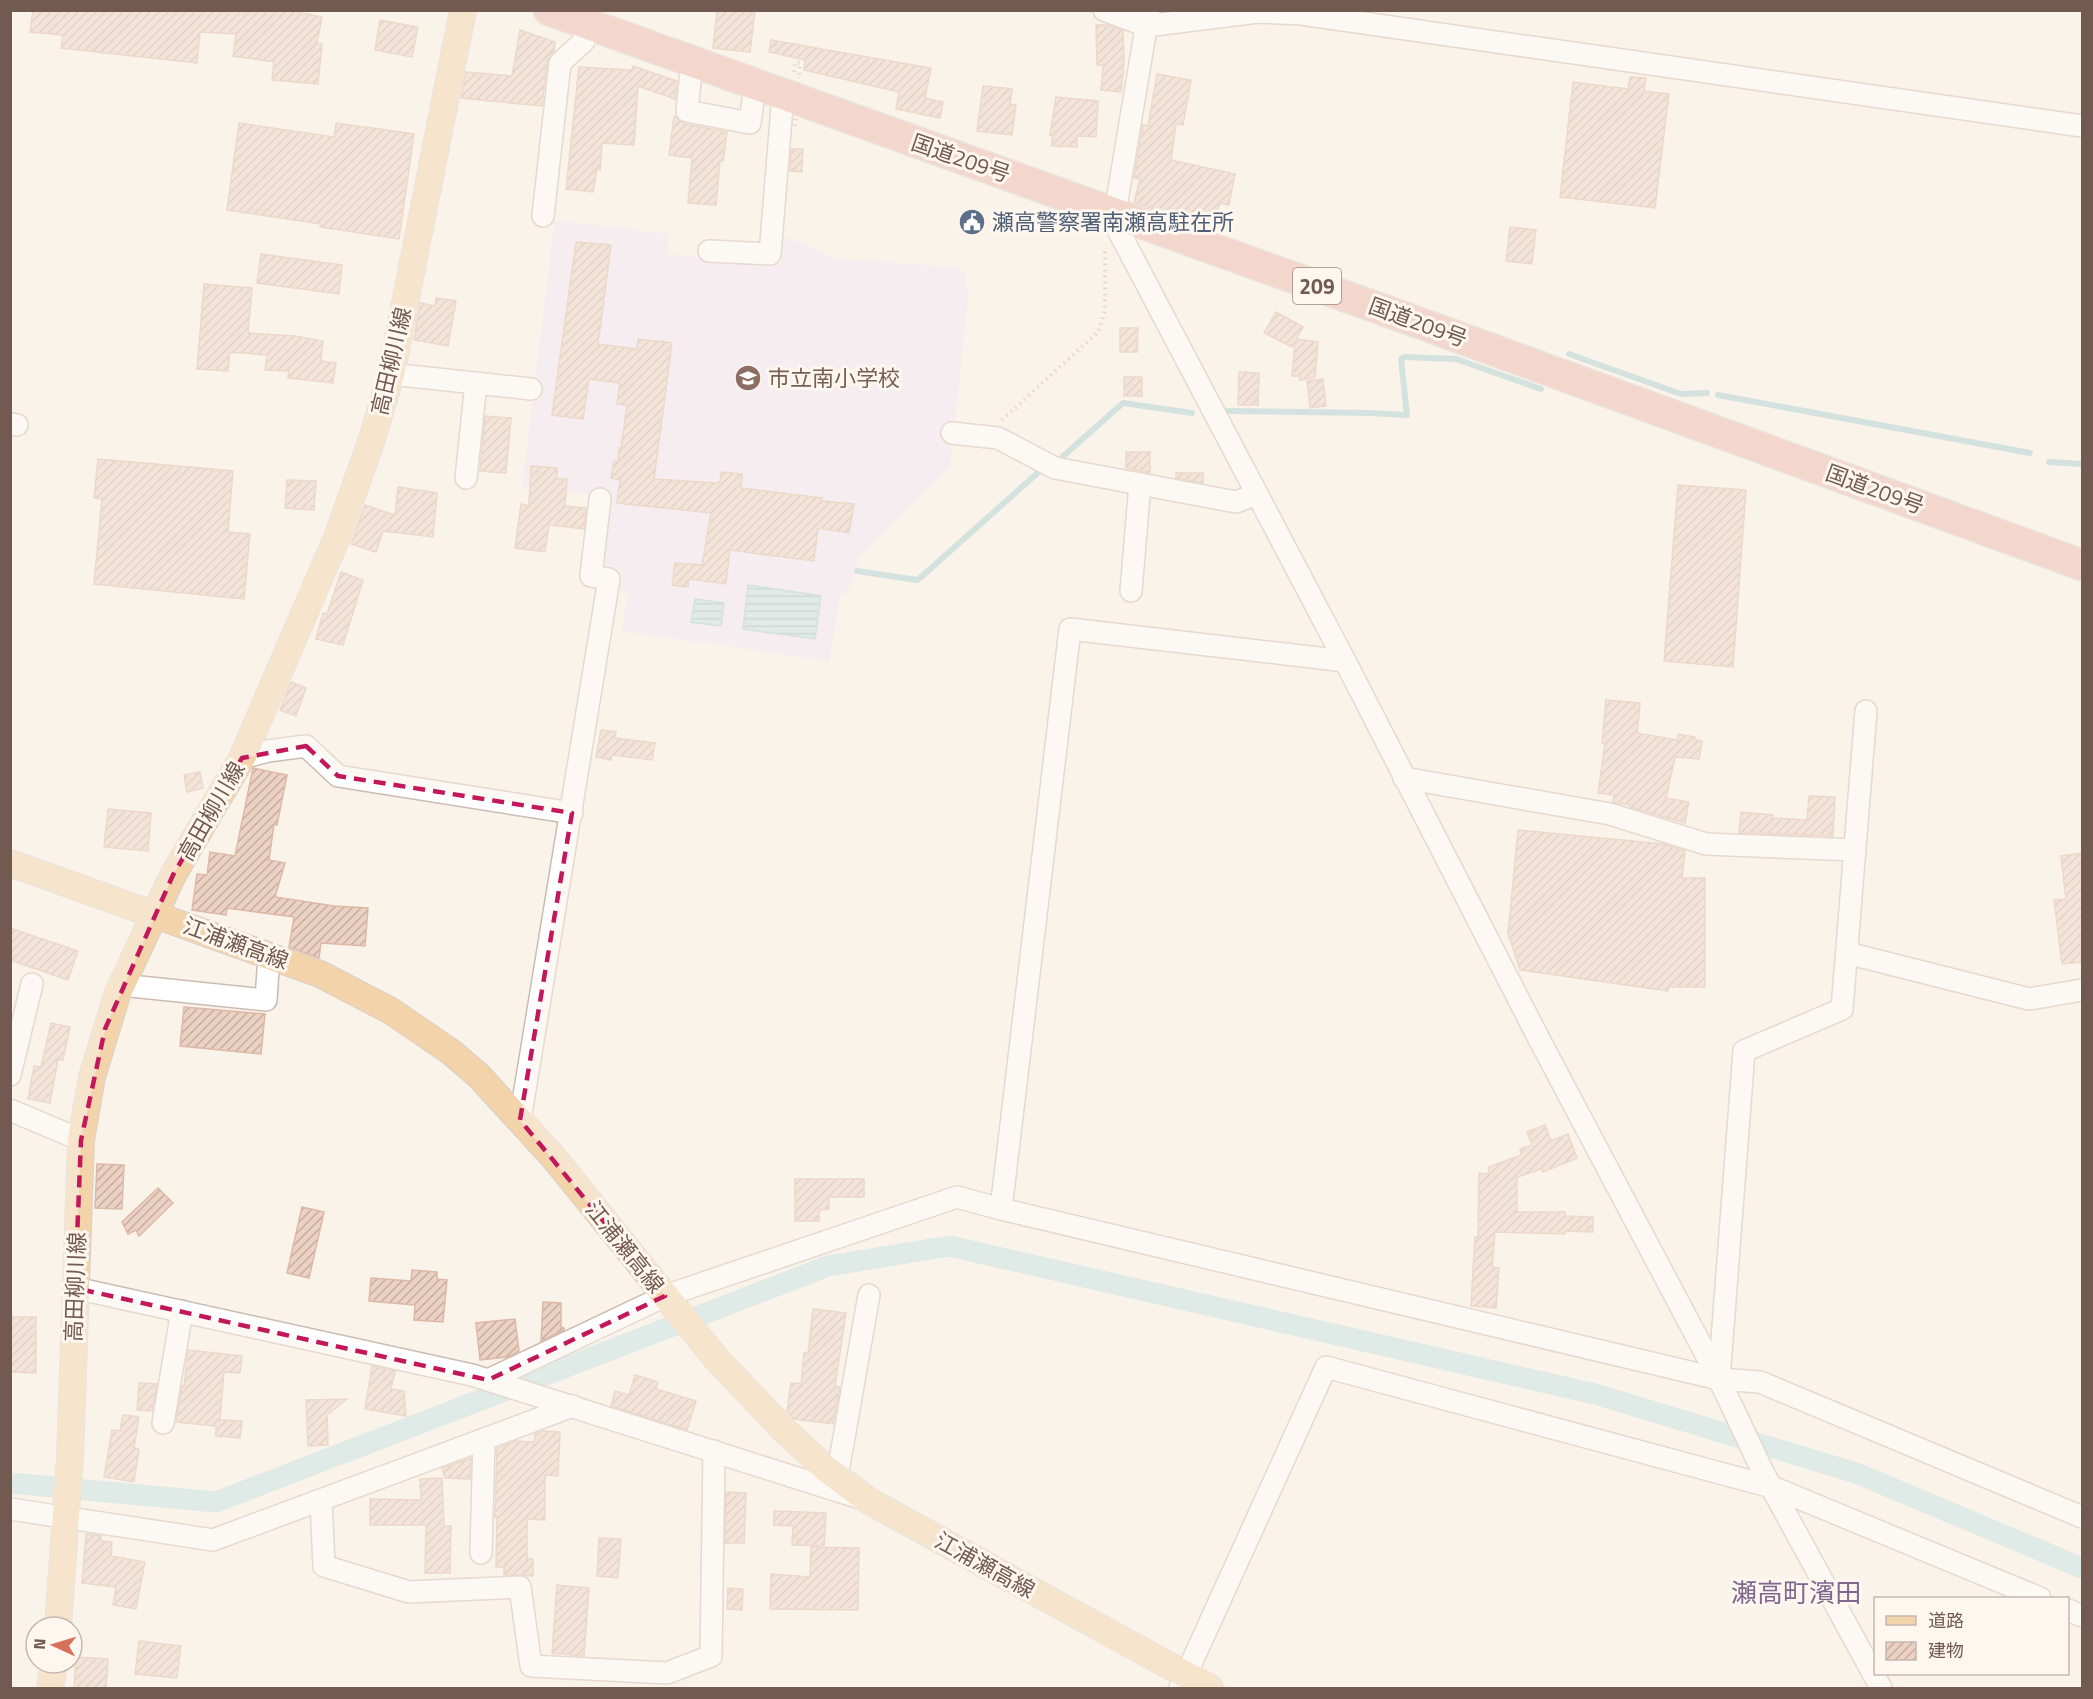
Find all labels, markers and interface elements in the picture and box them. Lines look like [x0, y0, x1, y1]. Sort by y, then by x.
street label: 国道209号 [907, 125, 1015, 191]
place label: 瀬高警察署南瀬高駐在所 [992, 205, 1234, 239]
public building icon: 瀬高警察署南瀬高駐在所 [957, 207, 987, 237]
road number: 209 [1293, 268, 1341, 304]
street label: 国道209号 [1364, 288, 1472, 356]
street label: 高田柳川線 [362, 304, 420, 418]
place label: 市立南小学校 [768, 361, 900, 395]
school or university icon: 市立南小学校 [733, 363, 763, 393]
street label: 国道209号 [1821, 455, 1929, 523]
street label: 高田柳川線 [169, 755, 253, 867]
street label: 江浦瀬高線 [178, 908, 294, 978]
street label: 江浦瀬高線 [577, 1194, 673, 1300]
street label: 高田柳川線 [56, 1231, 94, 1343]
street label: 江浦瀬高線 [929, 1523, 1041, 1607]
district label: 瀬高町濱田 [1731, 1573, 1861, 1612]
legend [1874, 1597, 2069, 1675]
text: 道路 [1928, 1607, 1964, 1634]
north arrow [24, 1615, 84, 1675]
text: 建物 [1928, 1637, 1964, 1664]
text: N [27, 1638, 51, 1650]

